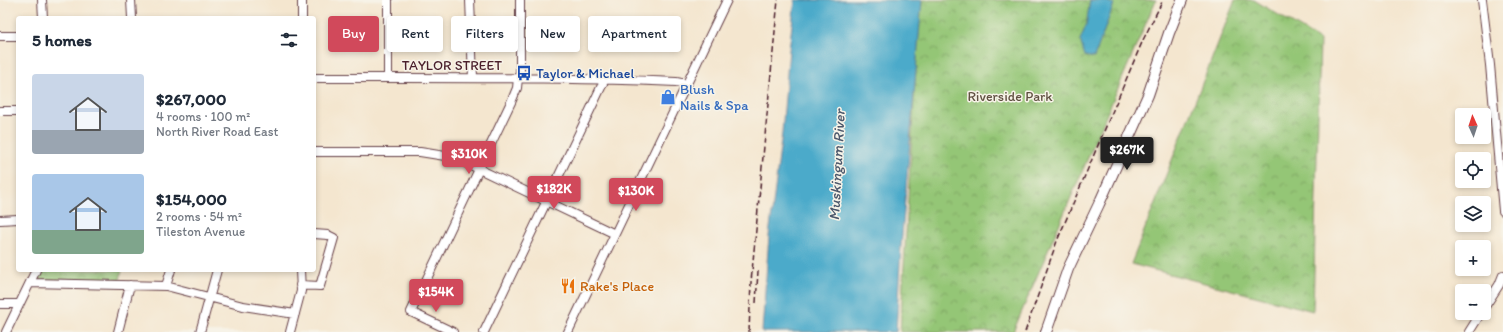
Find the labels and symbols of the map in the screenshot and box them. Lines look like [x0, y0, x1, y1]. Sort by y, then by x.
street label: TAYLOR STREET [402, 57, 502, 74]
bus stop icon: Taylor & Michael [515, 64, 533, 82]
place label: Taylor & Michael [536, 65, 634, 82]
place label: Blush Nails & Spa [680, 81, 749, 114]
shop icon: Blush Nails & Spa [659, 88, 677, 106]
park label: Riverside Park [967, 88, 1053, 105]
water label: Muskingum River [825, 107, 849, 221]
north arrow [1455, 108, 1491, 144]
pin: $267K [1099, 137, 1155, 171]
pin: $310K [441, 141, 497, 175]
pin: $182K [526, 176, 582, 210]
pin: $130K [608, 178, 664, 212]
restaurant icon: Rake's Place [559, 277, 577, 295]
place label: Rake's Place [580, 278, 654, 295]
pin: $154K [408, 279, 464, 313]

